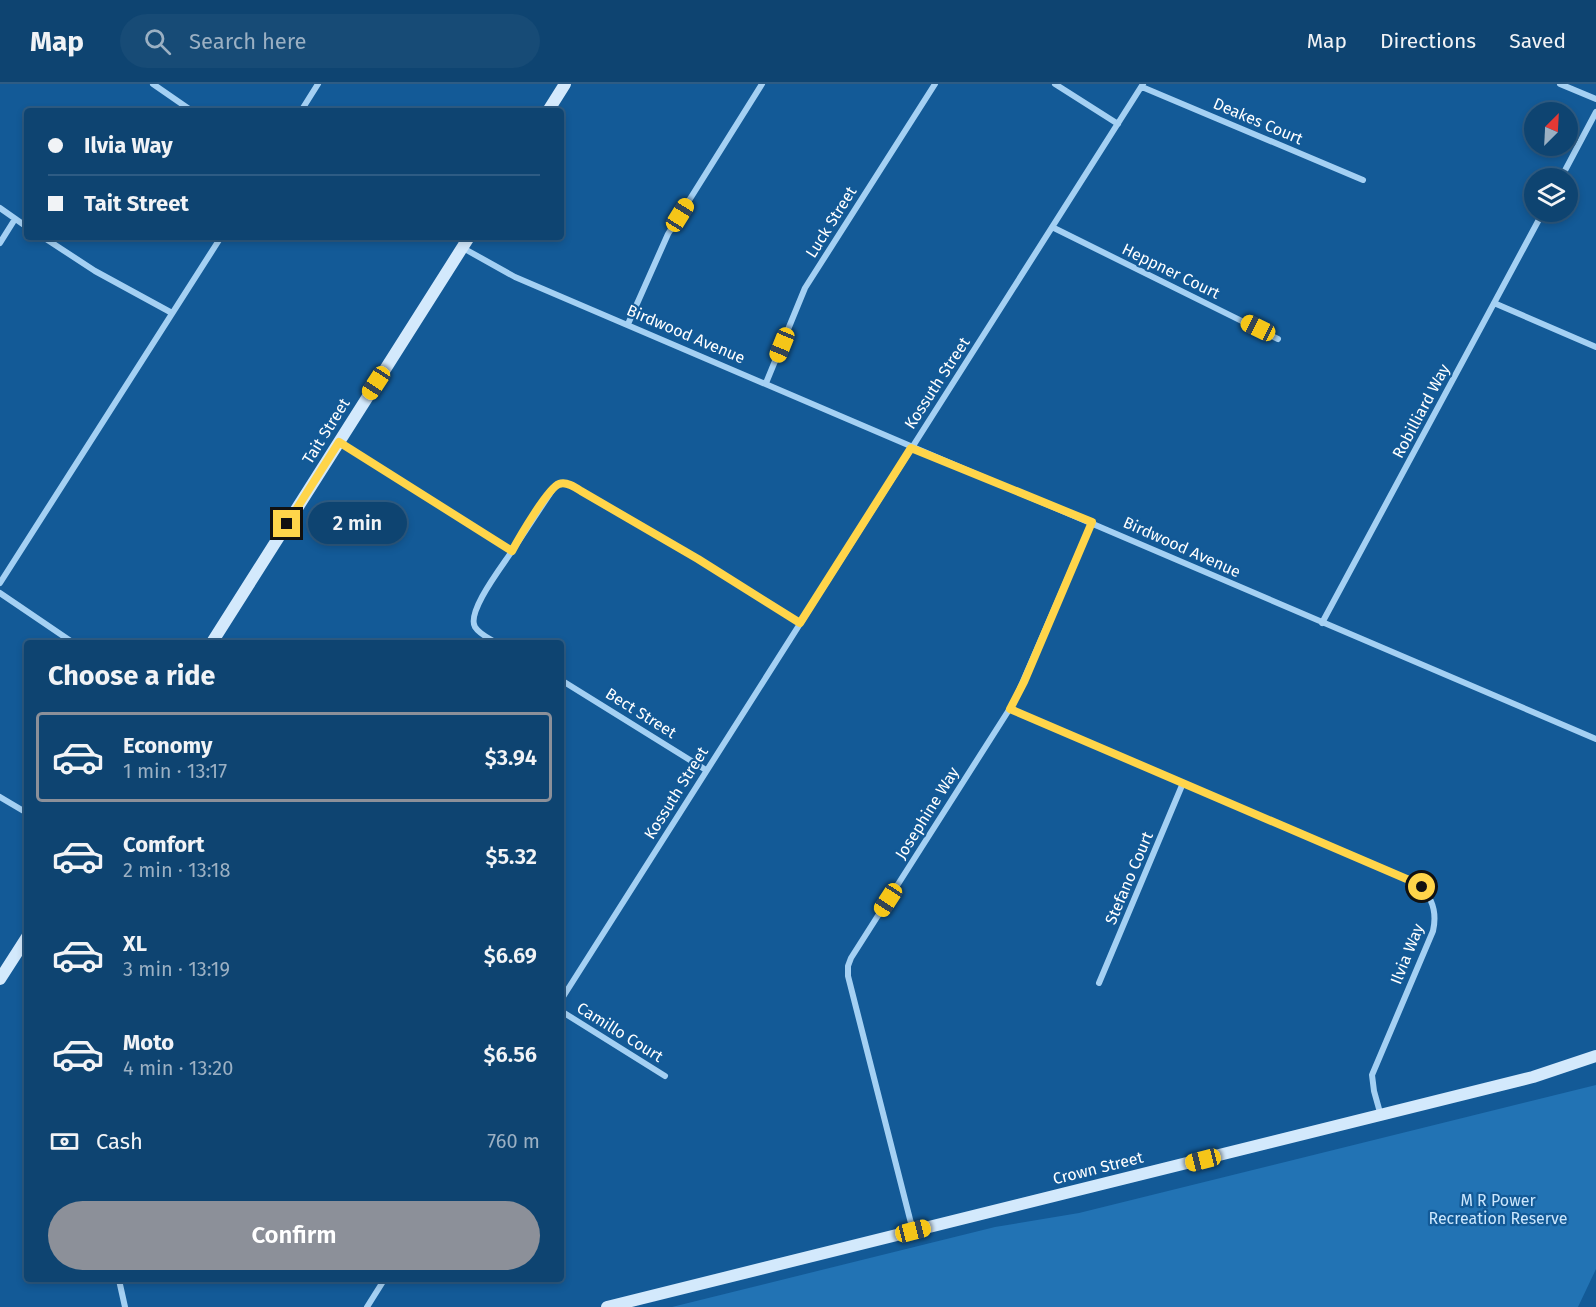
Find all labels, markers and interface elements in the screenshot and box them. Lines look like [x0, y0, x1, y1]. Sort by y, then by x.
search box [120, 14, 540, 68]
text: Map [30, 25, 84, 58]
icon: search [141, 25, 174, 58]
text: Search here [189, 28, 307, 55]
text: Map [1307, 28, 1347, 54]
text: Directions [1380, 28, 1476, 54]
text: Saved [1509, 28, 1566, 54]
street label: Deakes Court [1210, 94, 1306, 148]
north arrow [1524, 102, 1578, 156]
map controls [1524, 102, 1578, 222]
text: Ilvia Way [84, 132, 173, 159]
button: layers [1524, 168, 1578, 222]
street label: Luck Street [802, 183, 861, 261]
text: Tait Street [84, 190, 189, 217]
car [663, 195, 697, 235]
street label: Heppner Court [1119, 239, 1223, 303]
street label: Birdwood Avenue [624, 301, 748, 367]
car [1238, 312, 1278, 344]
car [767, 325, 797, 365]
street label: Kossuth Street [900, 333, 974, 432]
street label: Robilliard Way [1388, 361, 1454, 461]
car [359, 363, 393, 403]
street label: Tait Street [298, 394, 354, 467]
callout: 2 min [308, 503, 407, 545]
route end [273, 510, 300, 537]
text: 2 min [333, 511, 382, 535]
street label: Birdwood Avenue [1120, 513, 1244, 581]
text: Choose a ride [48, 660, 215, 692]
street label: Bect Street [602, 684, 680, 742]
icon: car [51, 730, 105, 784]
text: Economy [123, 732, 212, 759]
street label: Kossuth Street [640, 743, 712, 843]
text: $3.94 [485, 744, 537, 771]
text: 1 min · 13:17 [123, 759, 227, 783]
street label: Josephine Way [891, 763, 963, 863]
icon: car [51, 829, 105, 883]
street label: Stefano Court [1101, 829, 1157, 927]
text: Comfort [123, 831, 204, 858]
text: $5.32 [485, 843, 537, 870]
text: 2 min · 13:18 [123, 858, 230, 882]
route start [1408, 873, 1435, 900]
car [871, 880, 905, 920]
street label: Ilvia Way [1386, 921, 1428, 987]
icon: car [51, 928, 105, 982]
text: XL [123, 930, 147, 957]
text: $6.69 [484, 942, 537, 969]
text: 3 min · 13:19 [123, 957, 230, 981]
street label: Camillo Court [573, 998, 667, 1066]
icon: car [51, 1027, 105, 1081]
text: Moto [123, 1029, 174, 1056]
text: $6.56 [483, 1041, 537, 1068]
text: 4 min · 13:20 [123, 1056, 233, 1080]
icon: cash [48, 1125, 81, 1158]
text: Cash [96, 1128, 143, 1155]
text: 760 m [487, 1129, 540, 1153]
car [1183, 1147, 1223, 1173]
street label: Crown Street [1051, 1148, 1145, 1188]
park label: M R Power Recreation Reserve [1428, 1191, 1568, 1228]
button: Confirm [48, 1201, 540, 1270]
car [893, 1218, 933, 1244]

